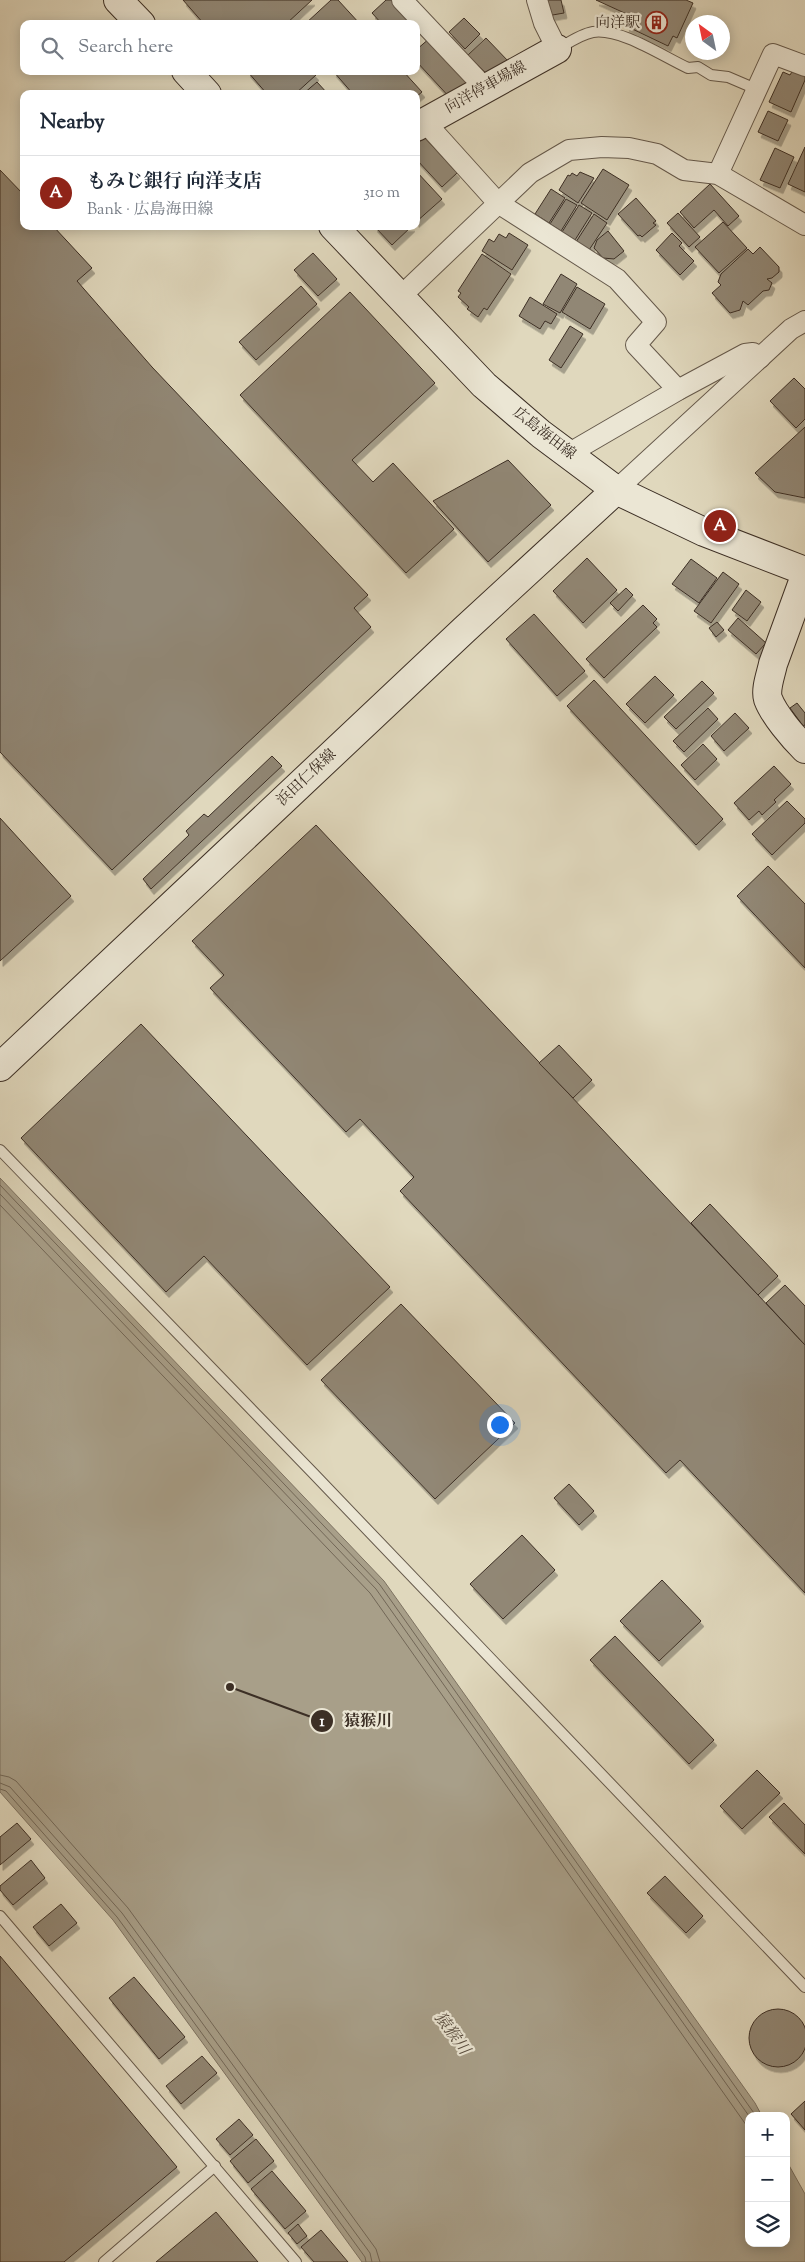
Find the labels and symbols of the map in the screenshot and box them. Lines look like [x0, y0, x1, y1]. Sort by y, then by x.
building icon: 向洋駅 [644, 11, 668, 35]
place label: 向洋駅 [595, 13, 640, 34]
north arrow [685, 15, 730, 60]
street label: 向洋停車場線 [442, 57, 530, 119]
street label: 広島海田線 [508, 403, 580, 465]
pin: A [704, 507, 736, 545]
street label: 浜田仁保線 [272, 745, 342, 811]
your location [487, 1412, 513, 1438]
callout: 猿猴川 [309, 1705, 402, 1736]
text: 猿猴川 [344, 1711, 392, 1734]
text: 1 [319, 1712, 325, 1733]
water label: 猿猴川 [428, 2008, 476, 2062]

